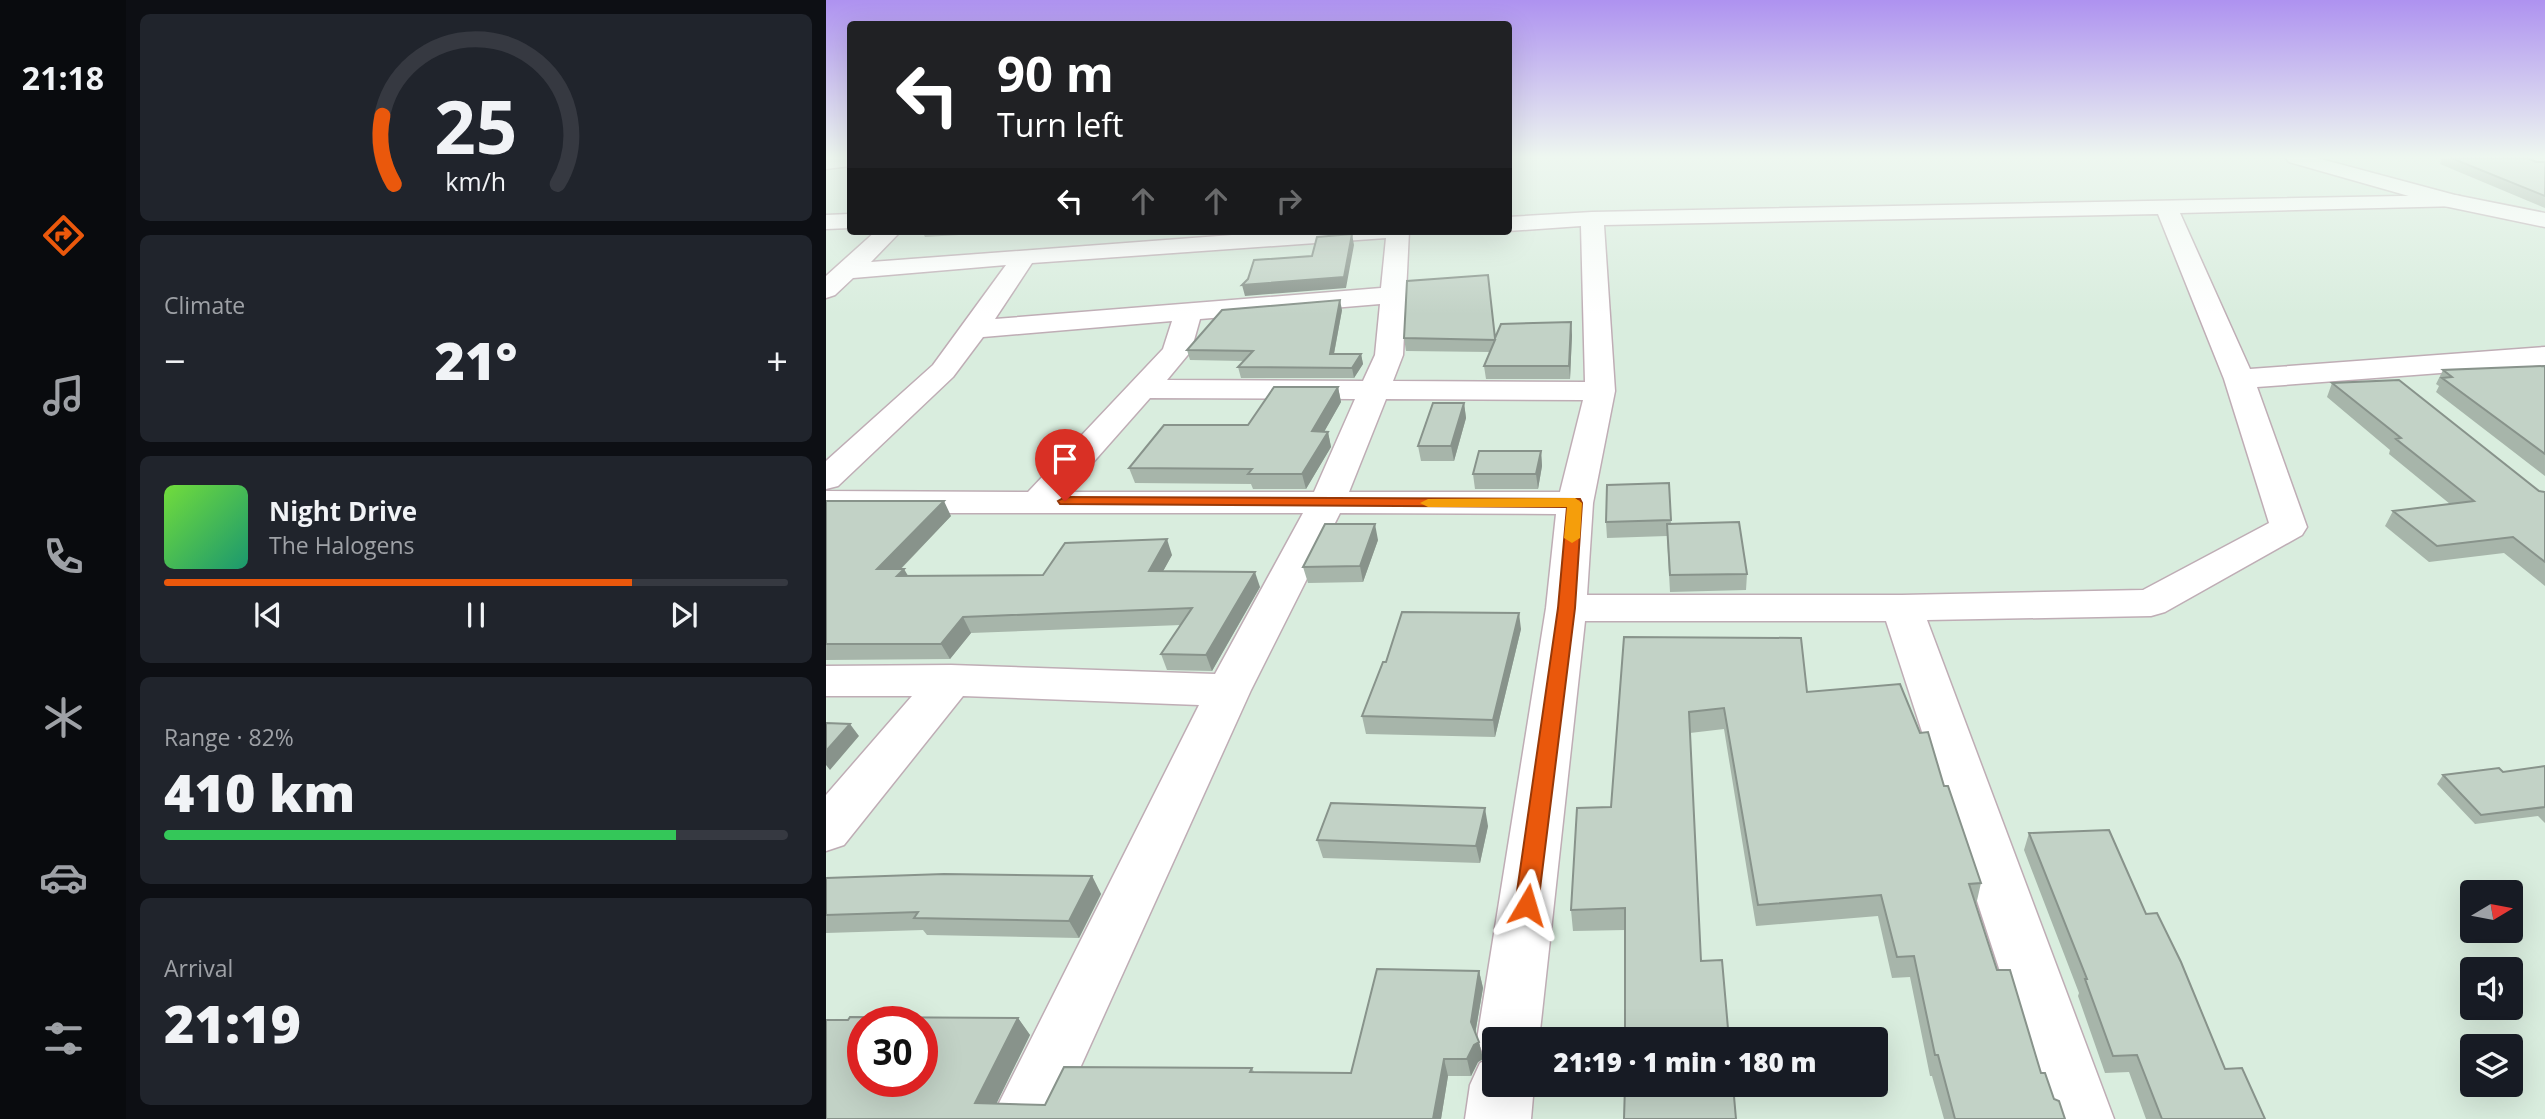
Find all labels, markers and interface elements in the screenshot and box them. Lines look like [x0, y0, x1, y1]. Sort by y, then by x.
text: 90 m [997, 40, 1114, 106]
icon: left [882, 49, 973, 140]
text: 21:18 [22, 56, 104, 99]
text: 25 [434, 76, 518, 175]
text: Turn left [997, 103, 1123, 146]
text: km/h [446, 163, 506, 197]
icon: left [1051, 182, 1089, 220]
icon: ahead [1124, 182, 1162, 220]
icon: ahead [1197, 182, 1235, 220]
icon: right [1270, 182, 1308, 220]
icon: directions [39, 211, 88, 260]
text: Climate [164, 289, 245, 321]
text: 21° [435, 324, 517, 395]
text: − [164, 334, 186, 386]
text: + [766, 334, 788, 386]
icon: music [39, 371, 88, 420]
pin [1035, 429, 1095, 501]
icon: arrive [1046, 440, 1084, 478]
text: Night Drive [269, 493, 417, 529]
text: The Halogens [269, 529, 415, 561]
icon: phone [39, 532, 88, 581]
icon: previous [249, 596, 287, 634]
icon: pause [457, 596, 495, 634]
icon: next [665, 596, 703, 634]
icon: climate [39, 693, 88, 742]
text: Range · 82% [164, 721, 294, 753]
text: 410 km [164, 756, 355, 827]
icon: car [39, 853, 88, 902]
position arrow [1490, 868, 1564, 942]
north arrow [2460, 880, 2524, 943]
map controls [2460, 880, 2523, 1097]
text: Arrival [164, 952, 233, 984]
button: sound [2460, 957, 2523, 1020]
text: 21:19 [164, 987, 301, 1058]
speed limit sign: 30 [847, 1006, 938, 1097]
icon: filters [39, 1014, 88, 1063]
button: layers [2460, 1034, 2523, 1097]
text: 21:19 · 1 min · 180 m [1554, 1044, 1816, 1080]

